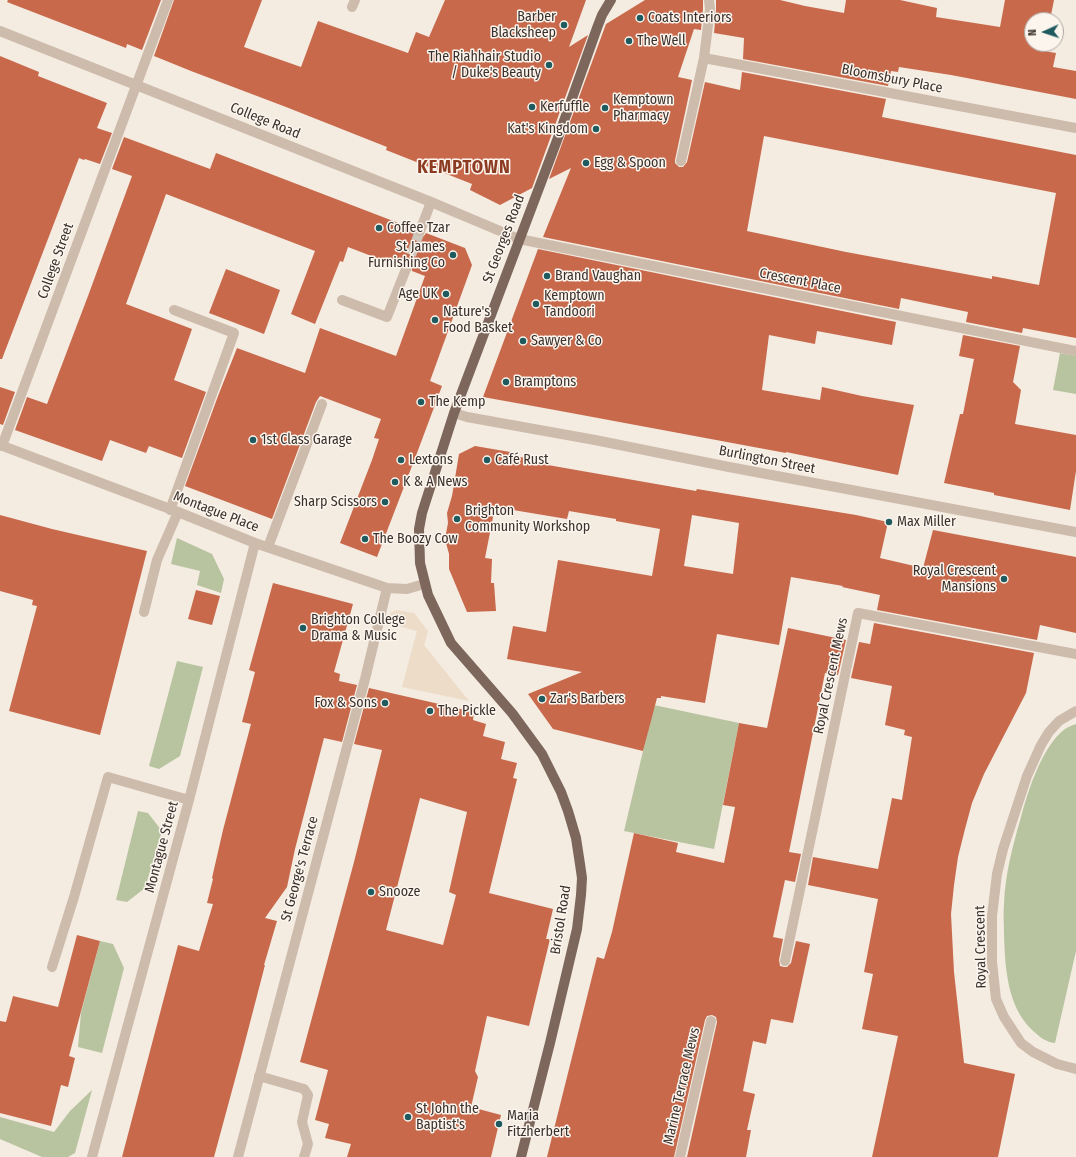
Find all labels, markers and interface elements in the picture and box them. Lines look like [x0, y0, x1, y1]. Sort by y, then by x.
place label: Barber Blacksheep [491, 9, 556, 42]
place label: Coats Interiors [648, 10, 732, 26]
north arrow [1024, 12, 1064, 52]
marker: Coats Interiors [635, 13, 645, 23]
marker: Barber Blacksheep [559, 20, 569, 30]
text: N [1026, 29, 1039, 36]
place label: The Well [637, 33, 686, 49]
marker: The Well [624, 36, 634, 46]
place label: The Riahhair Studio / Duke's Beauty [428, 49, 541, 82]
marker: The Riahhair Studio / Duke's Beauty [544, 60, 554, 70]
street label: Bloomsbury Place [840, 61, 944, 97]
place label: Kemptown Pharmacy [613, 92, 674, 124]
street label: College Road [228, 99, 302, 143]
place label: Kerfuffle [540, 99, 589, 115]
marker: Kerfuffle [527, 102, 537, 112]
marker: Kemptown Pharmacy [600, 103, 610, 113]
place label: Kat's Kingdom [507, 121, 588, 137]
marker: Kat's Kingdom [591, 124, 601, 134]
place label: Egg & Spoon [594, 155, 666, 171]
district label: KEMPTOWN [417, 157, 511, 179]
marker: Egg & Spoon [581, 158, 591, 168]
street label: St Georges Road [479, 192, 529, 286]
place label: Coffee Tzar [387, 220, 450, 236]
street label: College Street [35, 221, 77, 301]
marker: Coffee Tzar [374, 223, 384, 233]
place label: St James Furnishing Co [368, 239, 445, 272]
marker: St James Furnishing Co [448, 250, 458, 260]
street label: Crescent Place [758, 265, 842, 297]
place label: Brand Vaughan [555, 268, 641, 284]
marker: Brand Vaughan [542, 271, 552, 281]
place label: Age UK [398, 286, 438, 302]
place label: Kemptown Tandoori [544, 288, 605, 320]
marker: Age UK [441, 289, 451, 299]
marker: Kemptown Tandoori [531, 299, 541, 309]
place label: Nature's Food Basket [443, 304, 512, 336]
marker: Nature's Food Basket [430, 315, 440, 325]
place label: Sawyer & Co [531, 333, 602, 349]
marker: Sawyer & Co [518, 336, 528, 346]
place label: Bramptons [514, 374, 576, 390]
marker: Bramptons [501, 377, 511, 387]
place label: The Kemp [429, 394, 485, 410]
marker: The Kemp [416, 397, 426, 407]
place label: 1st Class Garage [261, 432, 352, 448]
marker: 1st Class Garage [248, 435, 258, 445]
street label: Burlington Street [717, 442, 817, 478]
place label: Lextons [409, 452, 453, 468]
place label: Café Rust [495, 452, 549, 468]
marker: Lextons [396, 455, 406, 465]
marker: Café Rust [482, 455, 492, 465]
place label: K & A News [403, 474, 468, 490]
marker: K & A News [390, 477, 400, 487]
street label: Montague Place [171, 488, 261, 536]
place label: Sharp Scissors [294, 494, 377, 510]
marker: Sharp Scissors [380, 497, 390, 507]
place label: Brighton Community Workshop [465, 503, 590, 536]
marker: Brighton Community Workshop [452, 514, 462, 524]
place label: Max Miller [897, 514, 956, 530]
marker: Max Miller [884, 517, 894, 527]
place label: The Boozy Cow [373, 531, 458, 547]
marker: The Boozy Cow [360, 534, 370, 544]
place label: Royal Crescent Mansions [913, 563, 996, 596]
marker: Royal Crescent Mansions [999, 574, 1009, 584]
place label: Brighton College Drama & Music [311, 612, 405, 644]
street label: Royal Crescent Mews [810, 616, 852, 736]
marker: Brighton College Drama & Music [298, 623, 308, 633]
place label: Zar's Barbers [550, 691, 625, 707]
marker: Zar's Barbers [537, 694, 547, 704]
place label: Fox & Sons [314, 695, 377, 711]
marker: Fox & Sons [380, 698, 390, 708]
place label: The Pickle [438, 703, 496, 719]
marker: The Pickle [425, 706, 435, 716]
street label: Montague Street [142, 799, 182, 895]
street label: St George's Terrace [278, 814, 322, 924]
place label: Snooze [379, 884, 420, 900]
street label: Bristol Road [547, 884, 575, 956]
marker: Snooze [366, 887, 376, 897]
street label: Royal Crescent [972, 905, 990, 989]
street label: Marine Terrace Mews [660, 1026, 704, 1146]
place label: St John the Baptist's [416, 1101, 479, 1134]
place label: Maria Fitzherbert [507, 1108, 569, 1140]
marker: St John the Baptist's [403, 1112, 413, 1122]
marker: Maria Fitzherbert [494, 1119, 504, 1129]

